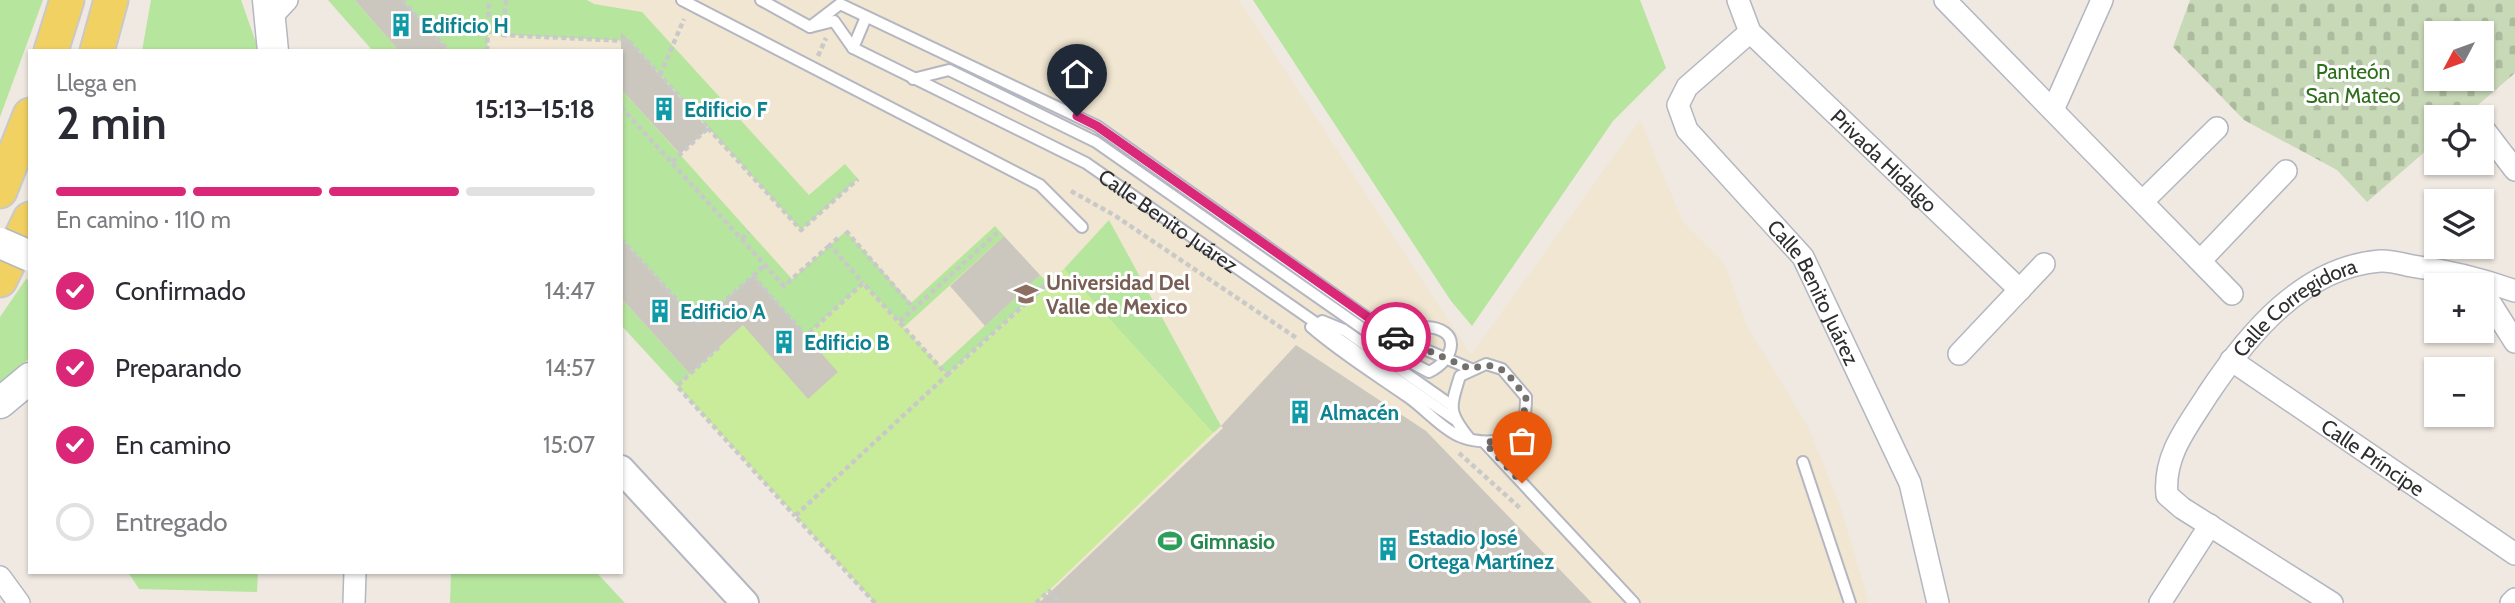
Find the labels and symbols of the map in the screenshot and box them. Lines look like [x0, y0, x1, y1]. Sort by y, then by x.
building icon: Edificio H [387, 11, 415, 39]
place label: Edificio H [421, 13, 509, 38]
north arrow [2424, 21, 2494, 91]
pin [1047, 44, 1107, 116]
park label: Panteón San Mateo [2306, 59, 2400, 108]
building icon: Edificio F [650, 95, 678, 123]
place label: Edificio F [684, 97, 768, 122]
street label: Privada Hidalgo [1826, 104, 1943, 217]
street label: Calle Benito Juárez [1094, 163, 1243, 278]
street label: Calle Benito Juárez [1762, 214, 1865, 369]
street label: Calle Corregidora [2227, 253, 2360, 362]
place label: Universidad Del Valle de Mexico [1046, 270, 1190, 319]
school or university icon: Universidad Del Valle de Mexico [1012, 280, 1040, 308]
building icon: Edificio A [646, 297, 674, 325]
place label: Edificio A [680, 299, 766, 324]
courier [1361, 302, 1431, 372]
building icon: Edificio B [770, 328, 798, 356]
place label: Edificio B [804, 330, 890, 355]
building icon: Almacén [1286, 398, 1314, 426]
place label: Almacén [1320, 400, 1399, 425]
pin [1492, 411, 1552, 483]
street label: Calle Príncipe [2317, 413, 2430, 501]
place label: Estadio José Ortega Martínez [1408, 525, 1554, 574]
sports icon: Gimnasio [1156, 527, 1184, 555]
place label: Gimnasio [1190, 529, 1275, 554]
building icon: Estadio José Ortega Martínez [1374, 535, 1402, 563]

